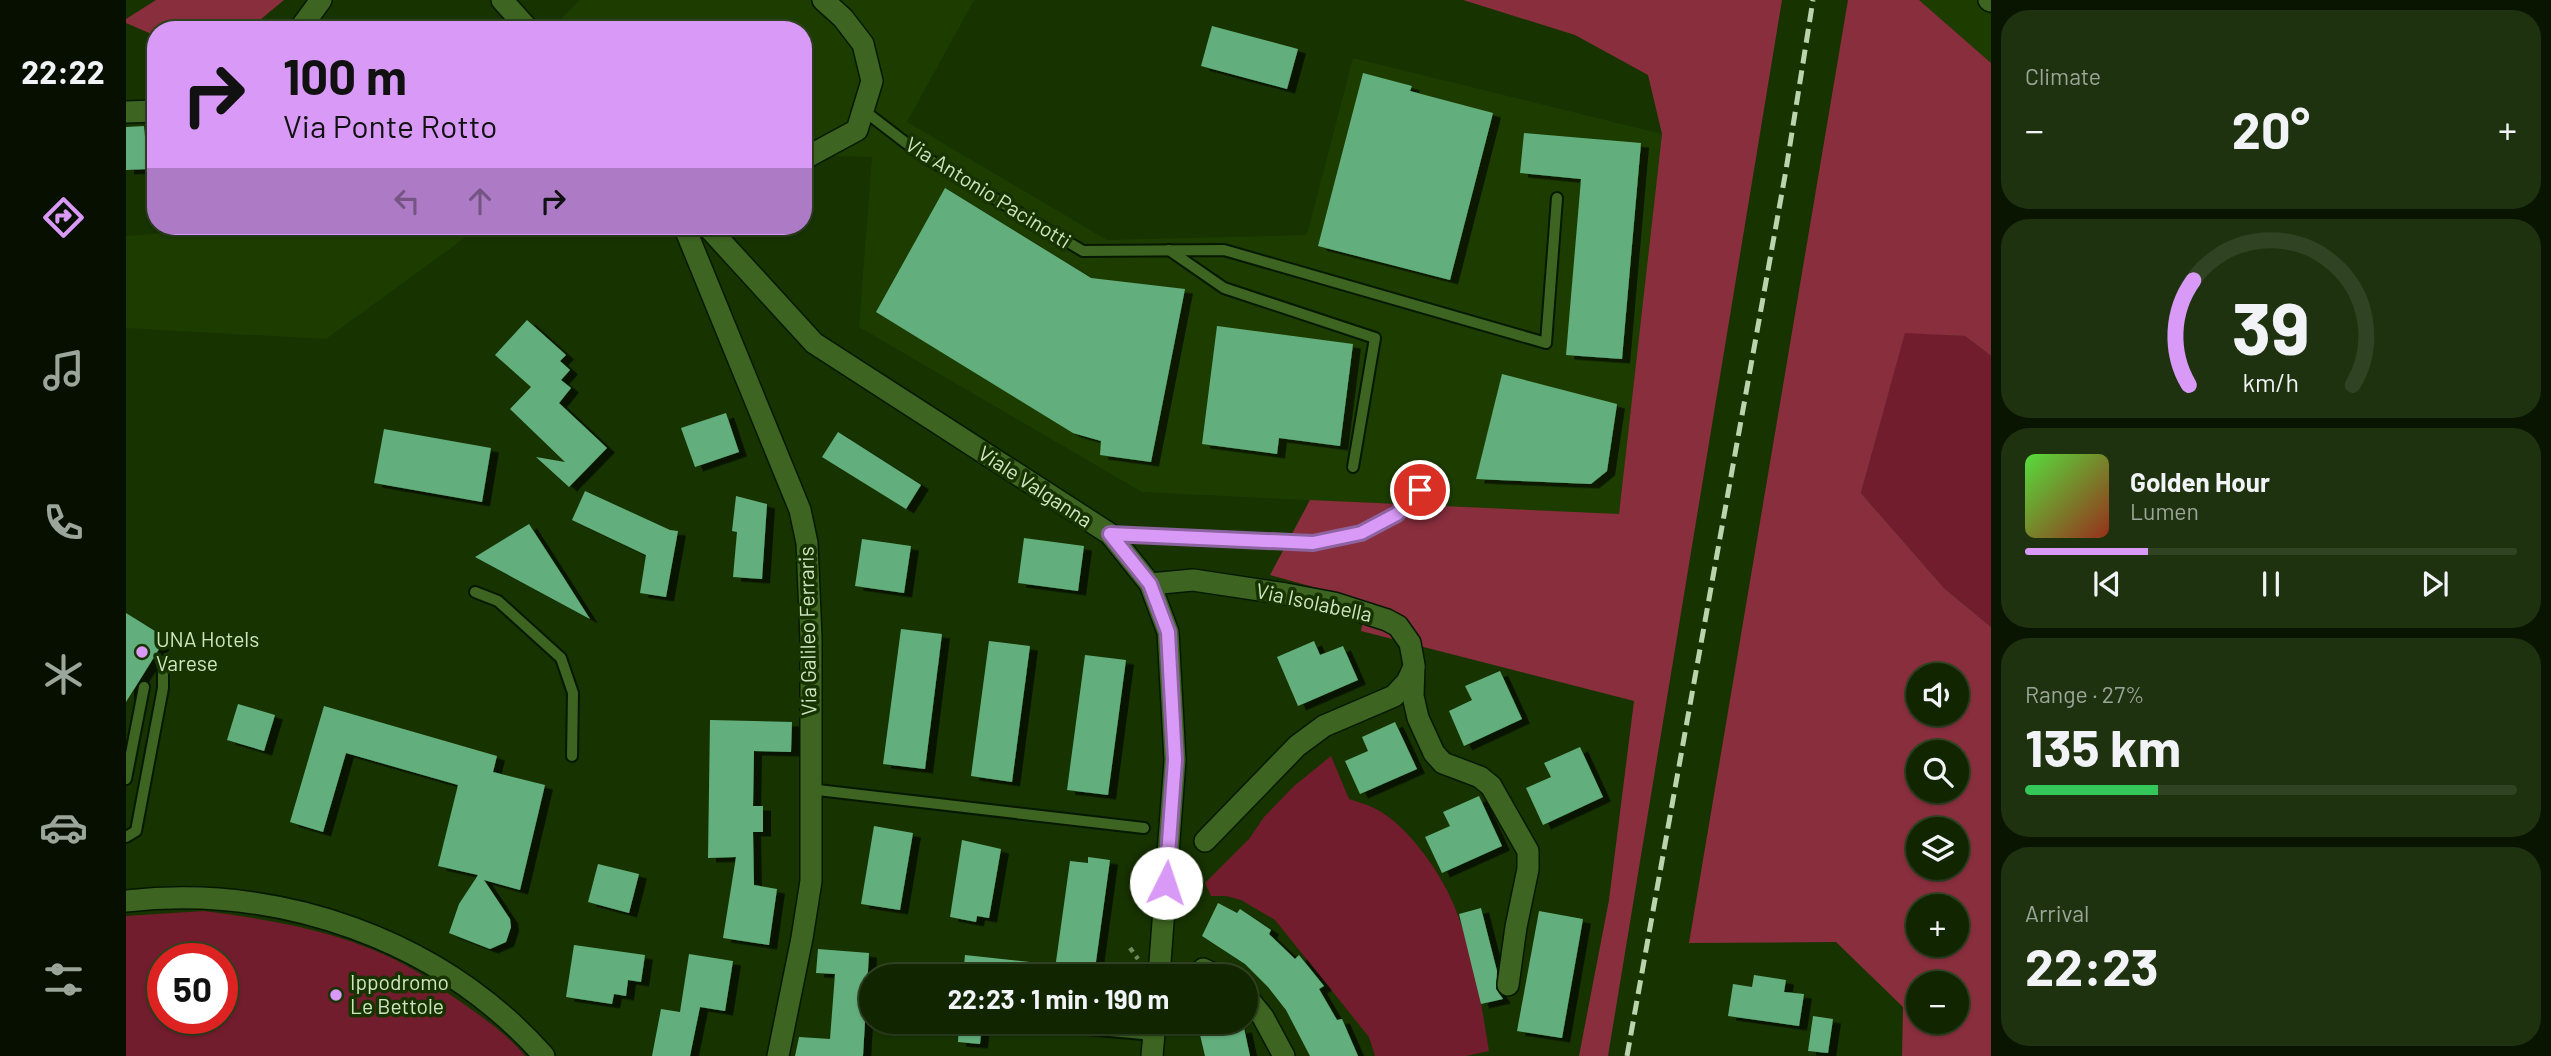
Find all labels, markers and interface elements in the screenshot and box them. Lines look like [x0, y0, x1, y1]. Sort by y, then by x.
text: 100 m [283, 46, 407, 105]
icon: right [168, 49, 259, 140]
text: 22:22 [21, 52, 105, 90]
text: Climate [2025, 62, 2101, 90]
text: 20° [2232, 97, 2310, 159]
text: Via Ponte Rotto [283, 106, 497, 144]
text: − [2025, 106, 2044, 152]
text: + [2498, 106, 2517, 152]
street label: Via Antonio Pacinotti [901, 131, 1076, 253]
icon: left [388, 182, 426, 220]
icon: ahead [461, 182, 499, 220]
icon: right [534, 182, 572, 220]
icon: directions [39, 193, 88, 242]
text: 39 [2232, 282, 2310, 370]
icon: music [39, 346, 88, 395]
text: km/h [2243, 367, 2299, 397]
street label: Viale Valganna [974, 440, 1098, 532]
pin [1390, 460, 1450, 520]
text: Golden Hour [2130, 466, 2270, 497]
icon: arrive [1401, 471, 1439, 509]
text: Lumen [2130, 497, 2199, 525]
icon: phone [39, 498, 88, 547]
street label: Via Galileo Ferraris [793, 546, 820, 716]
icon: previous [2088, 565, 2126, 603]
icon: pause [2252, 565, 2290, 603]
icon: next [2416, 565, 2454, 603]
street label: Via Isolabella [1254, 577, 1375, 626]
place label: UNA Hotels Varese [156, 626, 259, 675]
marker: UNA Hotels Varese [134, 644, 150, 660]
icon: climate [39, 650, 88, 699]
map controls [1906, 663, 1969, 1034]
button: sound [1906, 663, 1969, 726]
text: Range · 27% [2025, 680, 2145, 708]
text: 135 km [2025, 715, 2181, 777]
button: search [1906, 740, 1969, 803]
icon: car [39, 803, 88, 852]
button: layers [1906, 817, 1969, 880]
position arrow [1129, 846, 1203, 920]
button: + [1906, 894, 1969, 957]
text: Arrival [2025, 899, 2089, 927]
text: 22:23 [2025, 934, 2159, 996]
speed limit sign: 50 [147, 943, 238, 1034]
icon: filters [39, 955, 88, 1004]
place label: Ippodromo Le Bettole [350, 969, 449, 1018]
button: − [1906, 971, 1969, 1034]
text: 22:23 · 1 min · 190 m [948, 983, 1169, 1014]
marker: Ippodromo Le Bettole [328, 987, 344, 1003]

